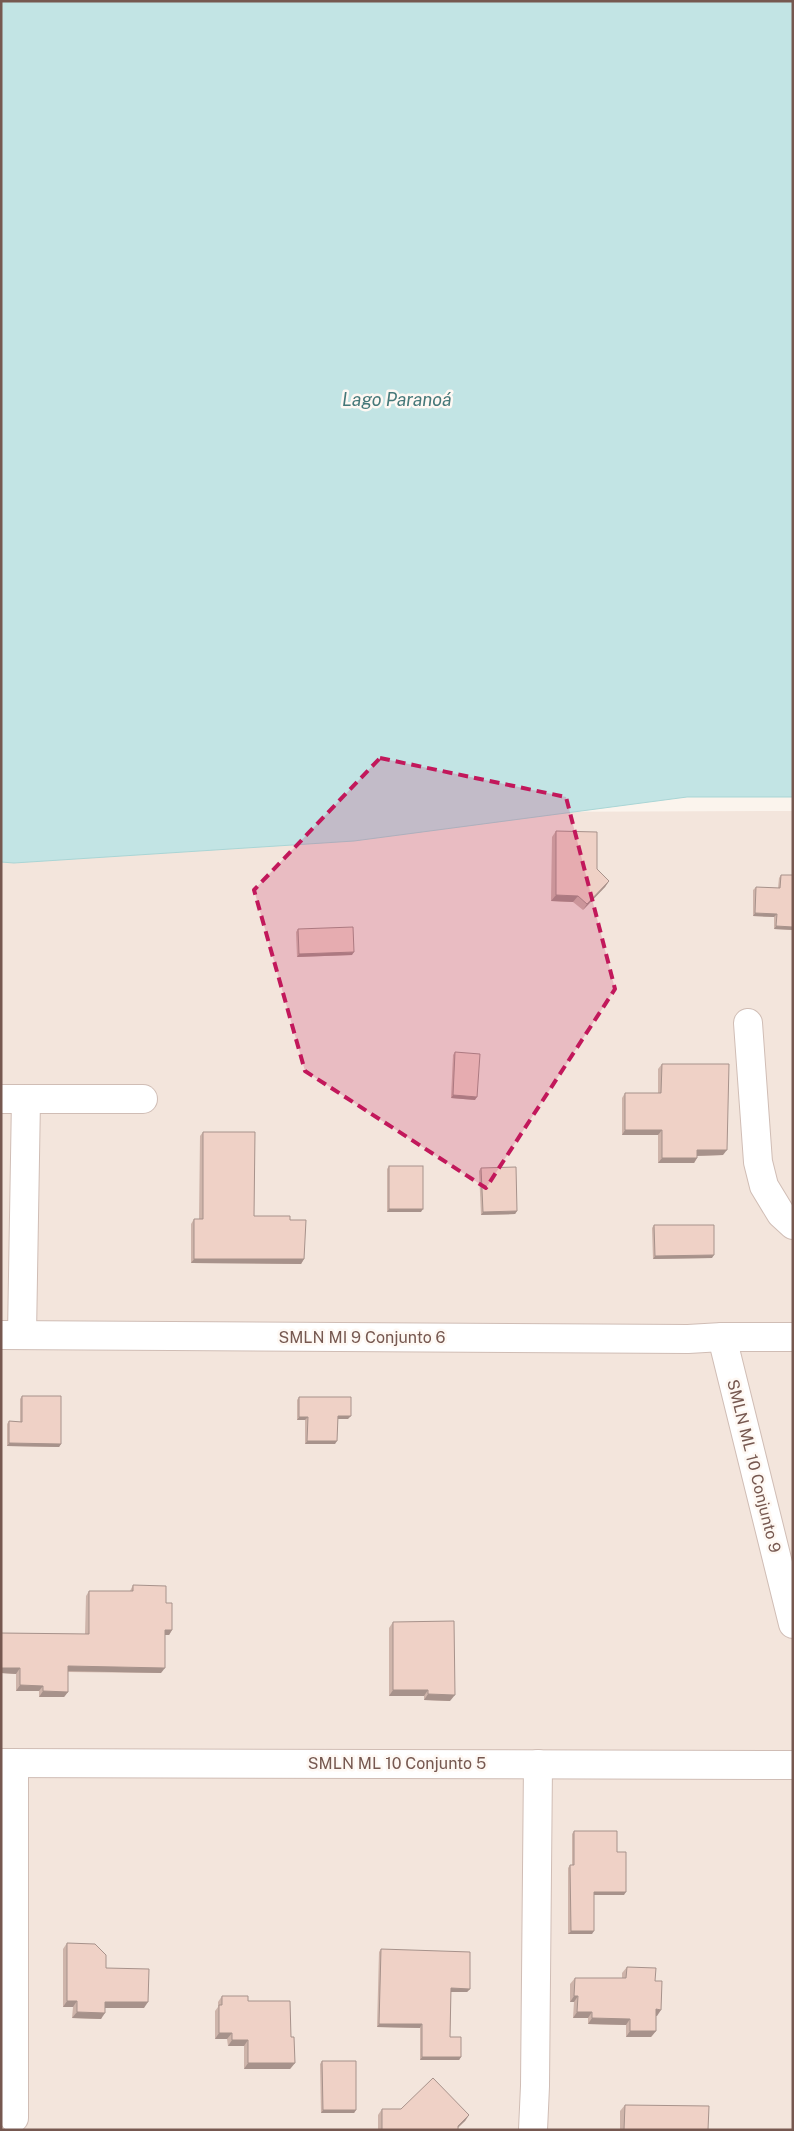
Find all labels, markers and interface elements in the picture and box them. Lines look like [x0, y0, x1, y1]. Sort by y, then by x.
water label: Lago Paranoá [342, 389, 452, 410]
street label: SMLN MI 9 Conjunto 6 [278, 1328, 446, 1347]
street label: SMLN ML 10 Conjunto 9 [723, 1377, 785, 1555]
street label: SMLN ML 10 Conjunto 5 [308, 1754, 486, 1773]

